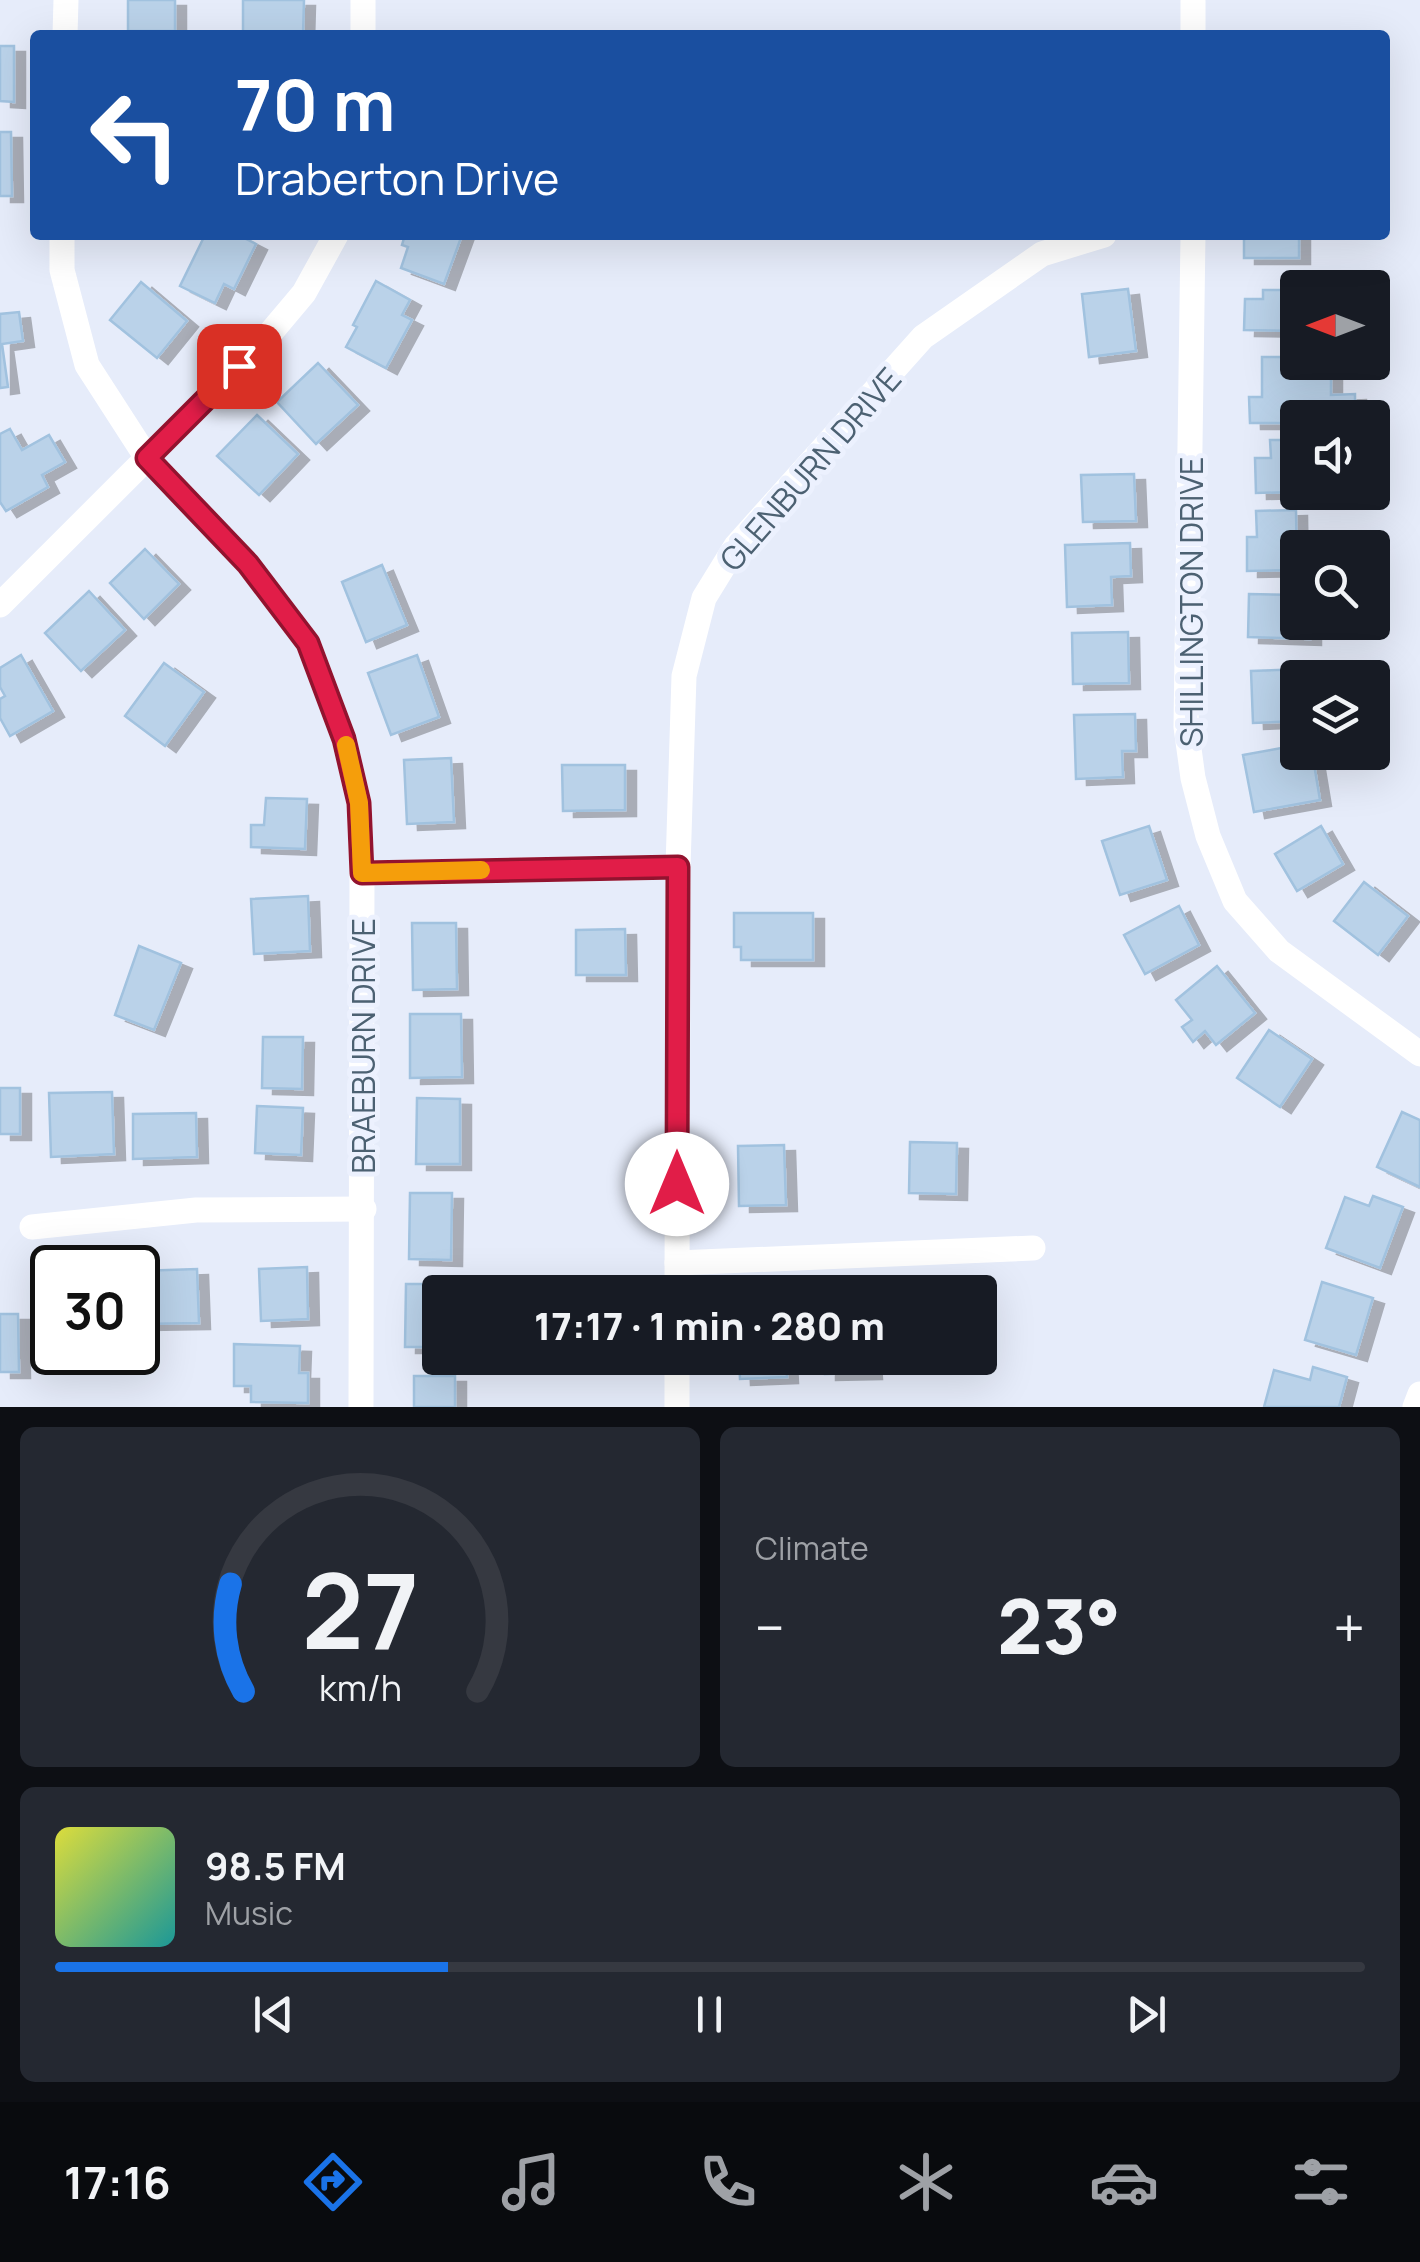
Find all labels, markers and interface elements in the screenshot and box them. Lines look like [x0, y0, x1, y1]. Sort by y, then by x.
text: 70 m [235, 56, 395, 152]
icon: left [70, 70, 200, 200]
text: Draberton Drive [235, 147, 559, 209]
north arrow [1280, 270, 1390, 380]
map controls [1280, 270, 1390, 770]
pin [197, 324, 282, 409]
icon: arrive [212, 339, 267, 394]
street label: GLENBURN DRIVE [709, 358, 911, 580]
button: sound [1280, 400, 1390, 510]
street label: SHILLINGTON DRIVE [1169, 457, 1213, 747]
button: search [1280, 530, 1390, 640]
button: layers [1280, 660, 1390, 770]
street label: BRAEBURN DRIVE [341, 918, 385, 1174]
position arrow [625, 1132, 729, 1236]
speed limit sign: 30 [30, 1245, 160, 1375]
text: 17:17 · 1 min · 280 m [534, 1299, 885, 1351]
text: Climate [755, 1526, 869, 1570]
text: 27 [301, 1538, 419, 1680]
text: 23° [997, 1574, 1121, 1677]
text: − [755, 1589, 785, 1665]
text: + [1333, 1589, 1365, 1665]
text: km/h [318, 1663, 402, 1712]
text: 98.5 FM [205, 1839, 346, 1891]
text: Music [205, 1891, 293, 1935]
icon: previous [246, 1987, 301, 2042]
icon: pause [682, 1987, 737, 2042]
icon: next [1119, 1987, 1174, 2042]
icon: directions [298, 2147, 368, 2217]
icon: music [496, 2147, 566, 2217]
icon: phone [693, 2147, 763, 2217]
icon: climate [891, 2147, 961, 2217]
icon: car [1089, 2147, 1159, 2217]
icon: filters [1286, 2147, 1356, 2217]
text: 17:16 [64, 2151, 171, 2213]

